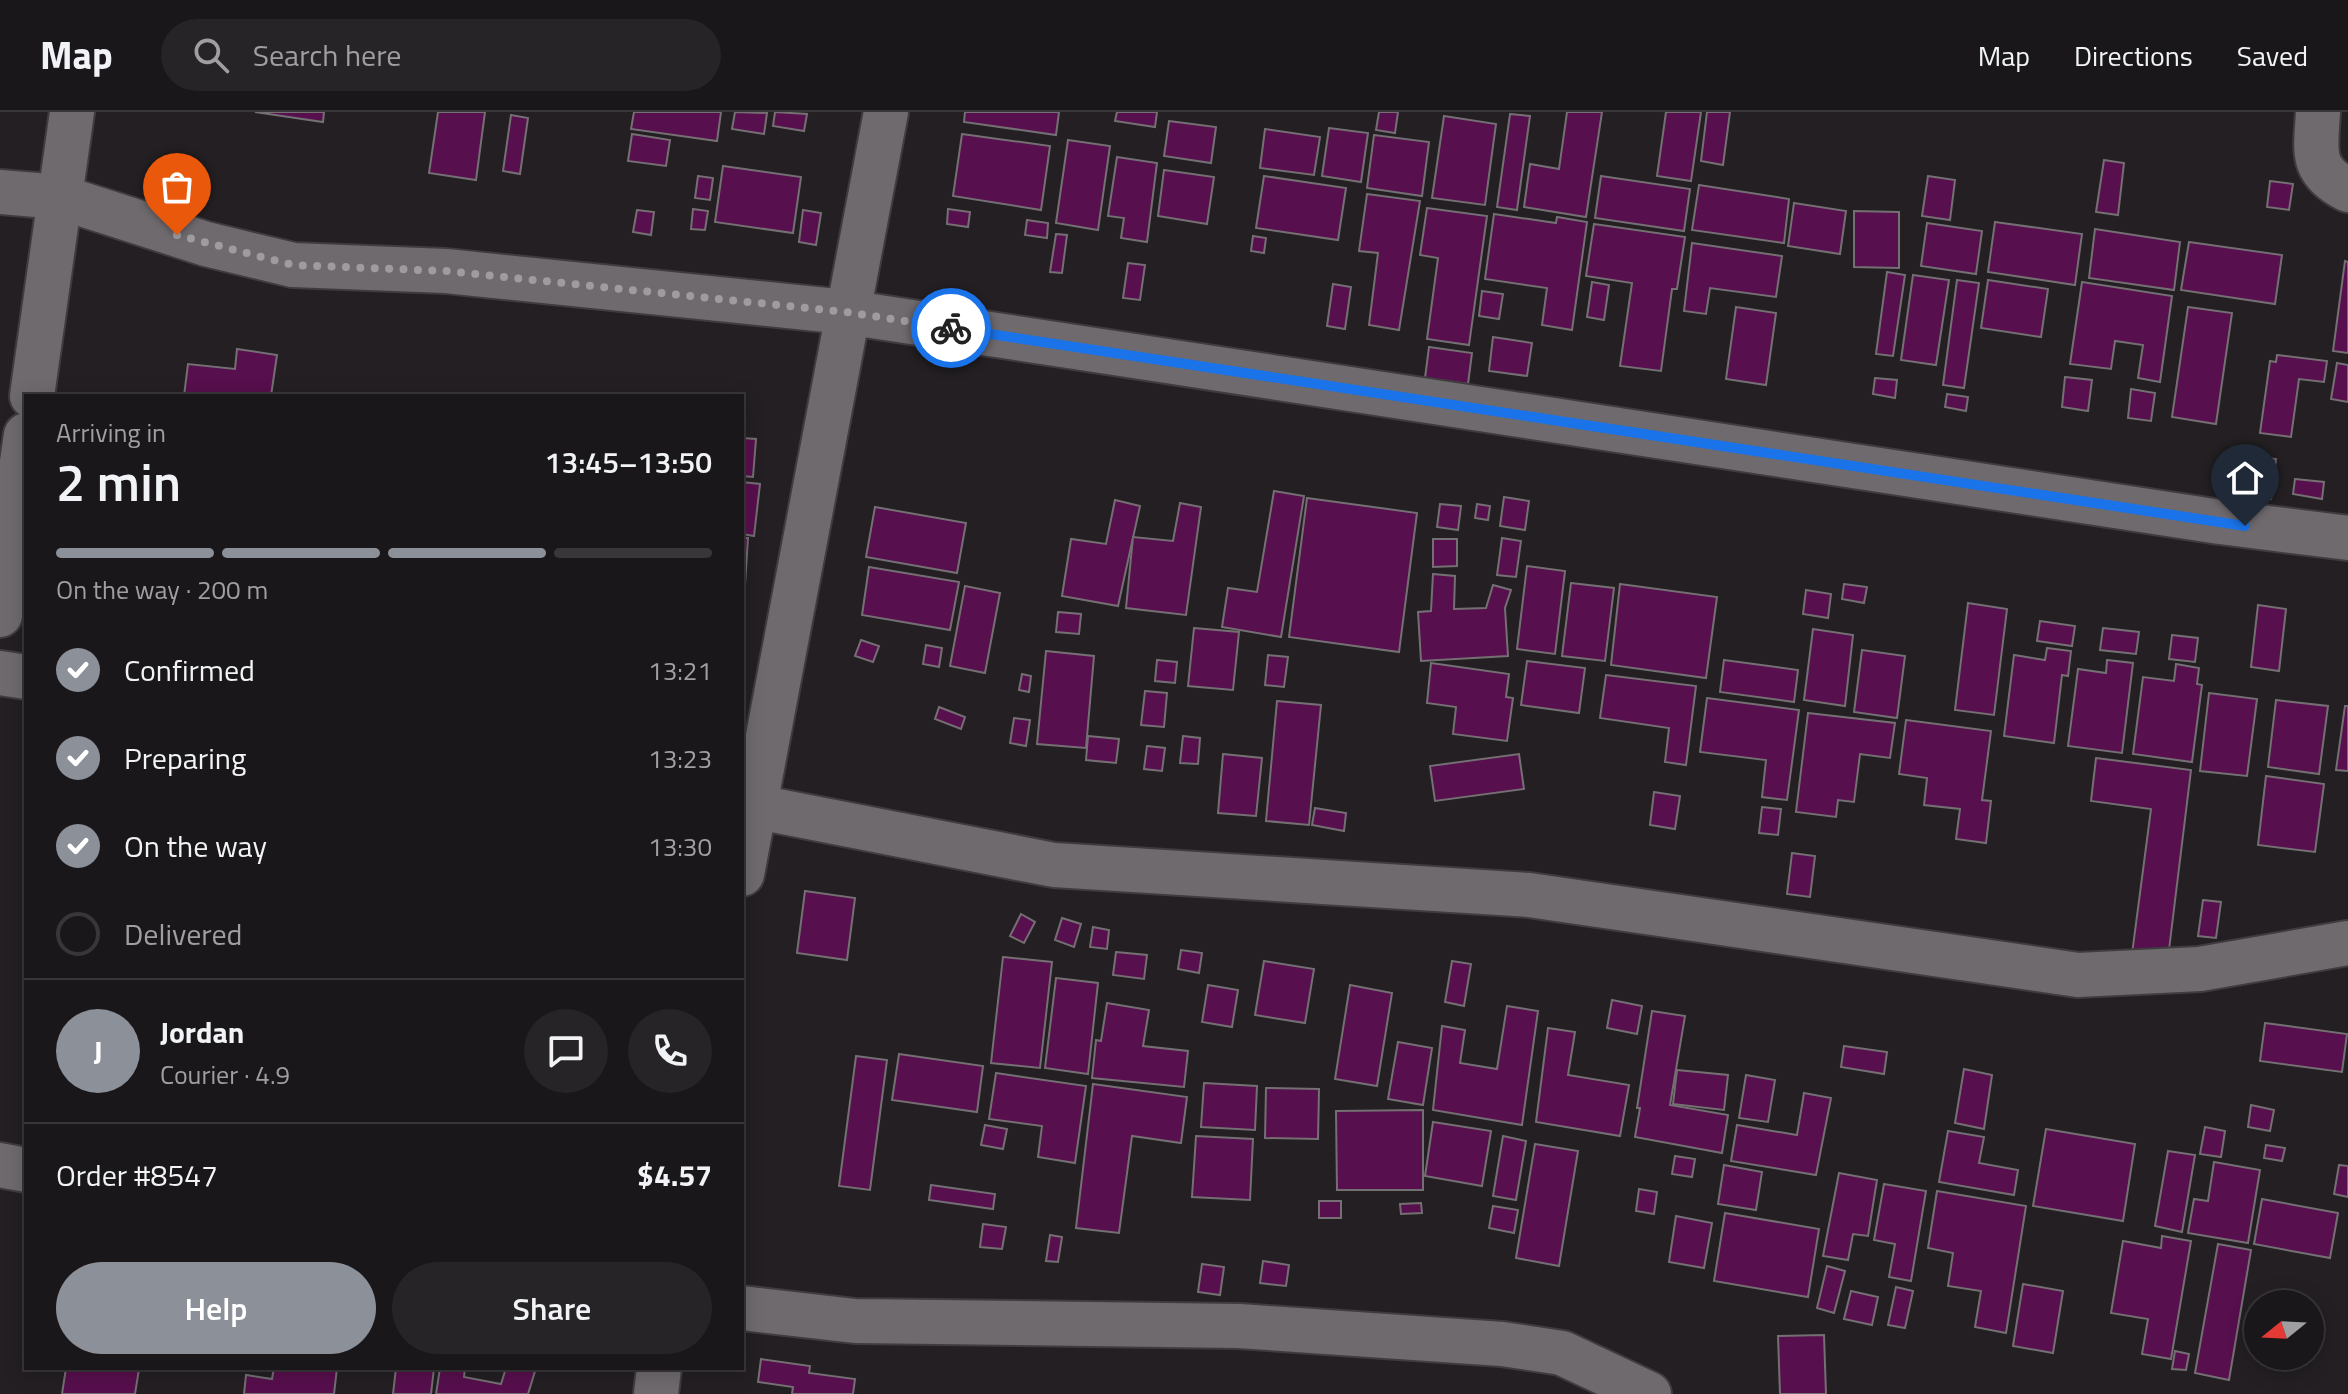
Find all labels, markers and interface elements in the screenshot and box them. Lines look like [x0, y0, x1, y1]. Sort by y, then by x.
search box [161, 19, 721, 91]
text: Map [40, 26, 113, 84]
text: Search here [253, 32, 402, 78]
icon: search [189, 33, 233, 77]
text: Map [1978, 34, 2030, 77]
text: Directions [2074, 34, 2193, 77]
text: Saved [2237, 34, 2308, 77]
pin [143, 153, 211, 235]
icon: bag [155, 165, 199, 209]
courier [911, 288, 991, 368]
icon: bike [929, 306, 973, 350]
text: Arriving in [56, 413, 166, 452]
text: 13:45–13:50 [545, 439, 712, 485]
text: 2 min [56, 442, 181, 521]
pin [2211, 444, 2279, 526]
icon: home [2223, 456, 2267, 500]
text: On the way · 200 m [56, 570, 268, 609]
text: Confirmed [124, 647, 255, 693]
icon: check [56, 648, 100, 692]
text: 13:21 [648, 651, 712, 690]
text: Preparing [124, 735, 246, 781]
icon: check [56, 736, 100, 780]
text: 13:23 [648, 739, 712, 778]
text: On the way [124, 823, 267, 869]
icon: check [56, 824, 100, 868]
text: 13:30 [648, 827, 712, 866]
text: Delivered [124, 911, 242, 957]
text: Jordan [160, 1009, 244, 1055]
button: chat [524, 1009, 608, 1093]
button: phone [628, 1009, 712, 1093]
text: J [93, 1028, 103, 1074]
text: Courier · 4.9 [160, 1055, 290, 1094]
text: Order #8547 [56, 1152, 218, 1198]
text: $4.57 [637, 1152, 712, 1198]
button: Help [56, 1262, 376, 1354]
button: Share [392, 1262, 712, 1354]
north arrow [2244, 1290, 2324, 1370]
map controls [2244, 1290, 2324, 1370]

